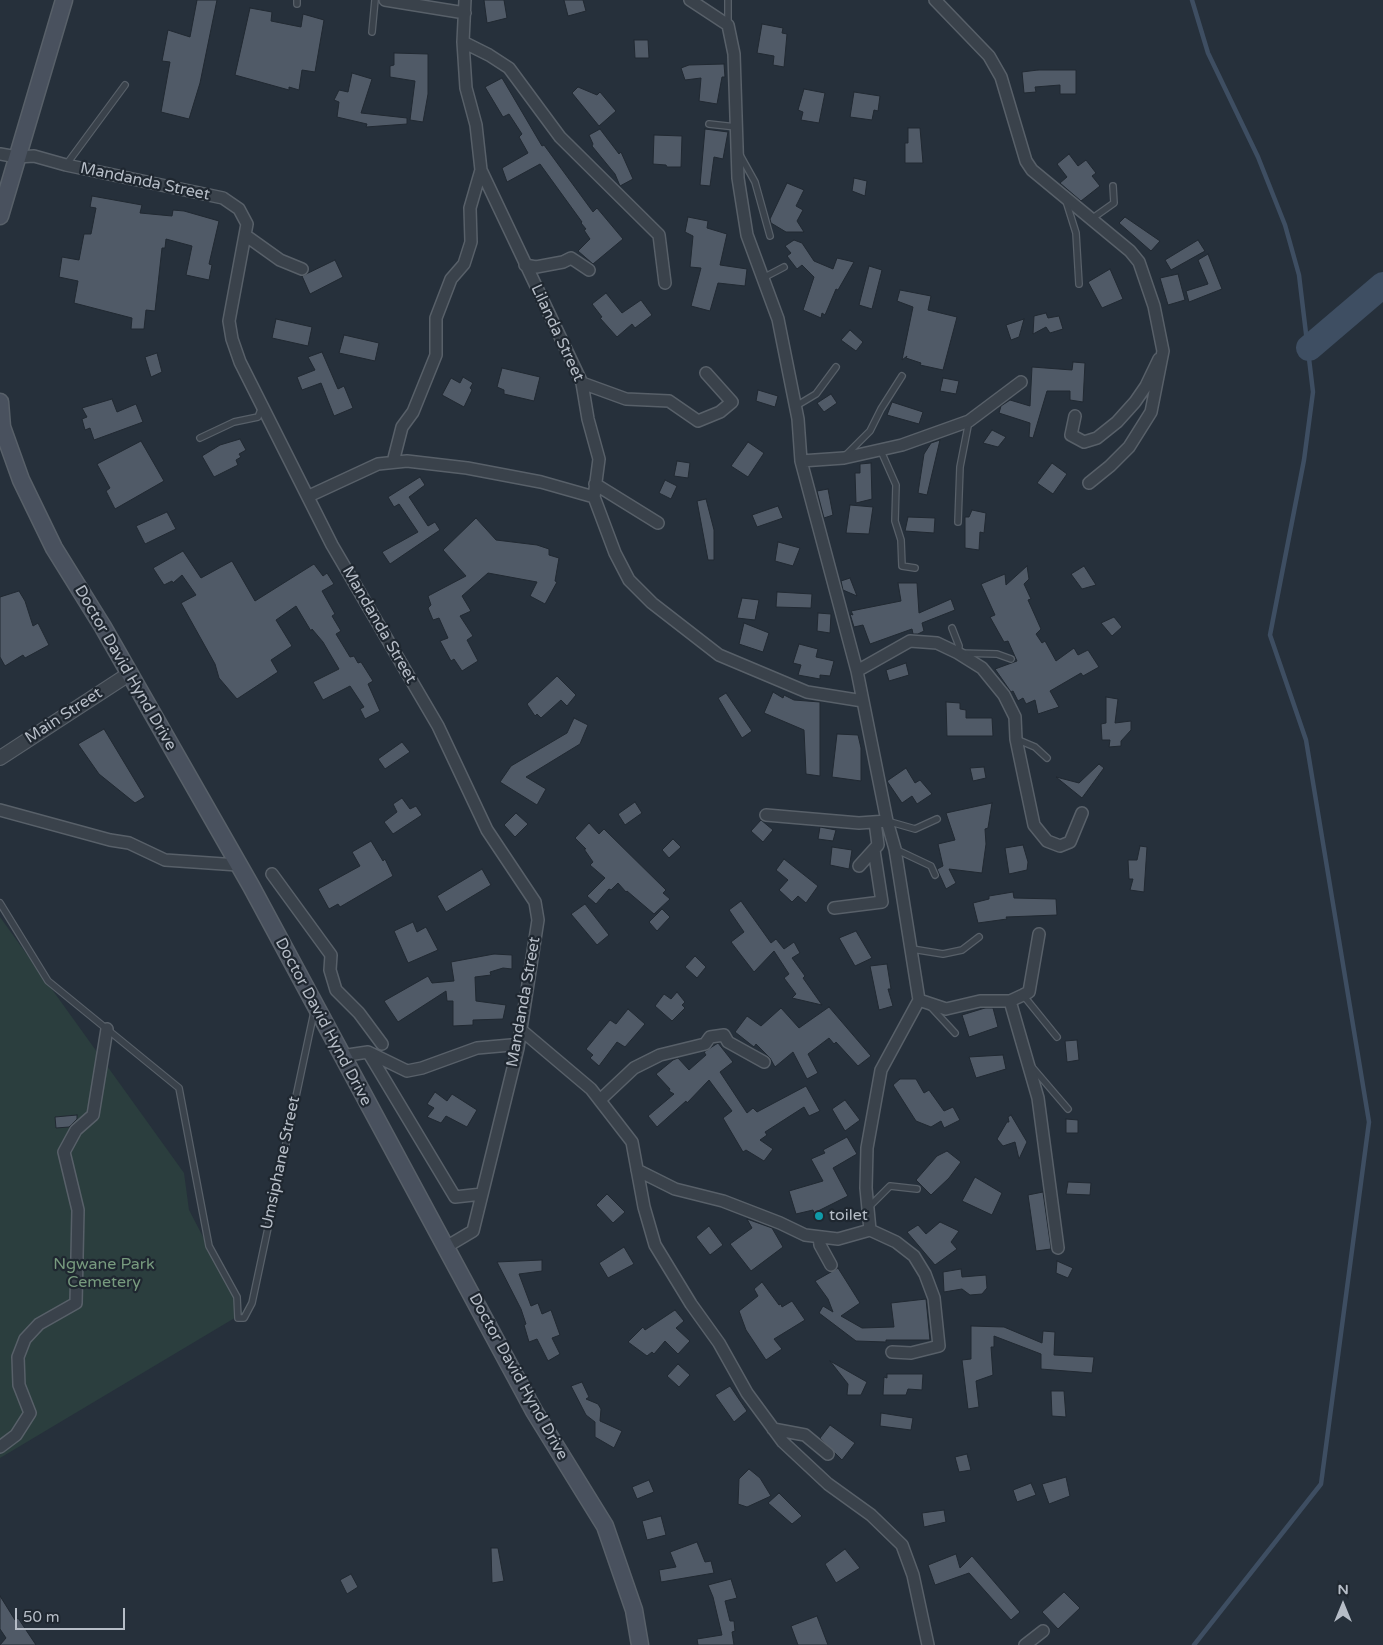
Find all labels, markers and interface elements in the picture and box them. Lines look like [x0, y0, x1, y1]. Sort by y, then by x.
street label: Mandanda Street [78, 159, 212, 205]
street label: Lilanda Street [526, 281, 588, 385]
street label: Mandanda Street [338, 563, 420, 687]
street label: Doctor David Hynd Drive [70, 582, 180, 754]
street label: Main Street [22, 684, 106, 748]
street label: Doctor David Hynd Drive [271, 935, 375, 1109]
street label: Mandanda Street [503, 935, 545, 1069]
street label: Umsiphane Street [258, 1095, 304, 1231]
place label: toilet [829, 1206, 868, 1226]
marker: toilet [813, 1210, 825, 1222]
park label: Ngwane Park Cemetery [53, 1255, 155, 1293]
street label: Doctor David Hynd Drive [464, 1290, 572, 1464]
north arrow [1318, 1580, 1368, 1630]
text: N [1337, 1581, 1349, 1598]
scale bar [18, 1598, 128, 1630]
text: 50 m [23, 1608, 60, 1626]

